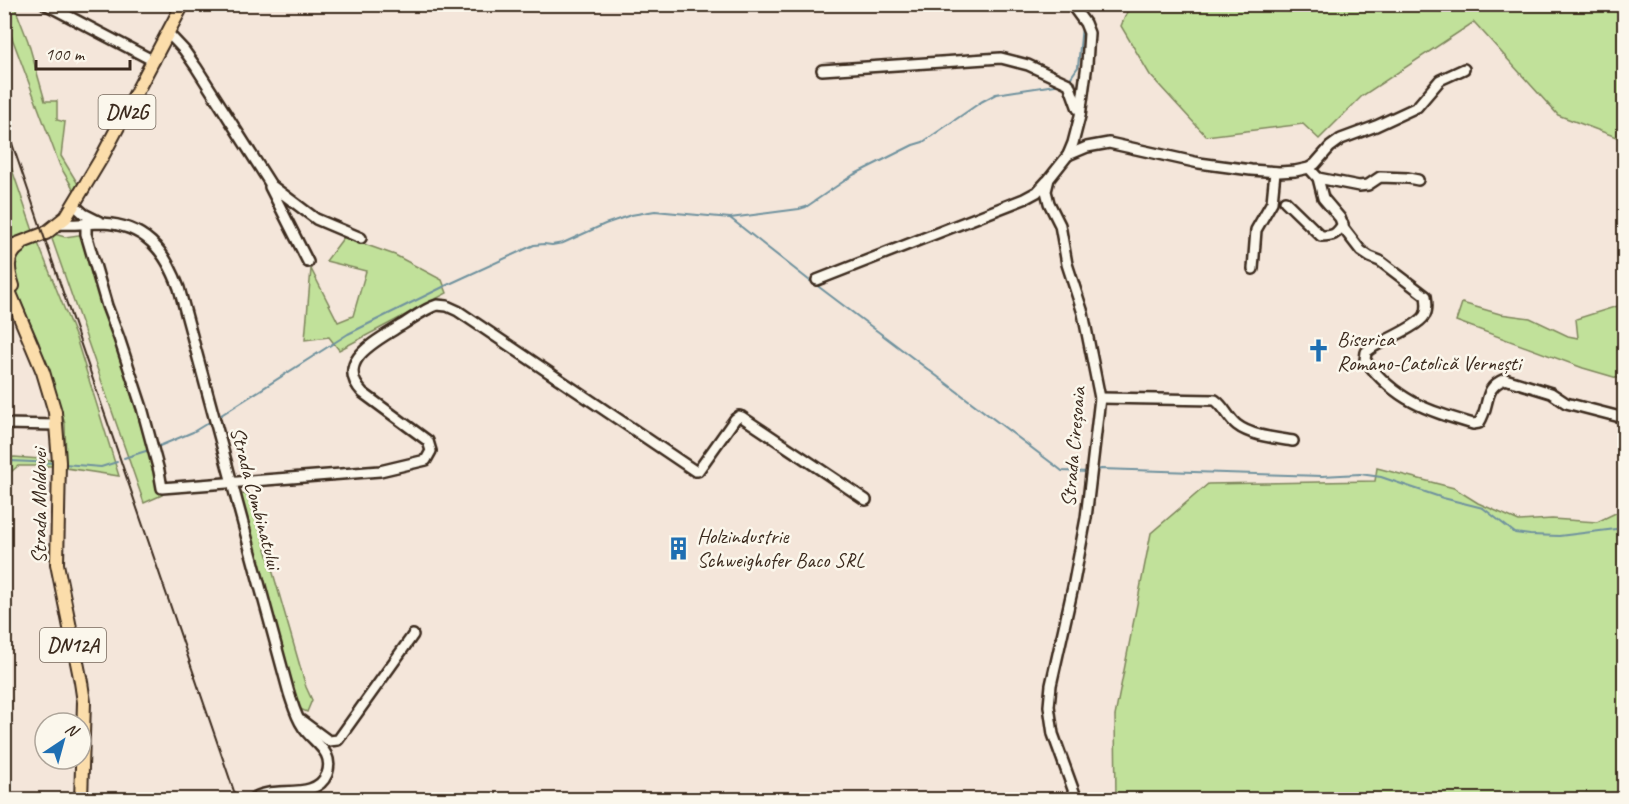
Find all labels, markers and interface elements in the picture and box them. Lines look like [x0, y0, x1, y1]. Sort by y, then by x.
scale bar [36, 33, 130, 71]
text: 100 m [45, 43, 86, 65]
road number: DN2G [98, 95, 156, 129]
place label: Biserica Romano-Catolică Vernești [1337, 326, 1524, 376]
church icon: Biserica Romano-Catolică Vernești [1306, 338, 1332, 364]
street label: Strada Cireșoaia [1055, 384, 1091, 508]
street label: Strada Combinatului [225, 424, 288, 575]
street label: Strada Moldovei [26, 445, 52, 564]
place label: Holzindustrie Schweighofer Baco SRL [697, 523, 865, 573]
building icon: Holzindustrie Schweighofer Baco SRL [666, 535, 692, 561]
road number: DN12A [40, 628, 106, 662]
north arrow [33, 711, 93, 771]
text: N [61, 719, 84, 742]

